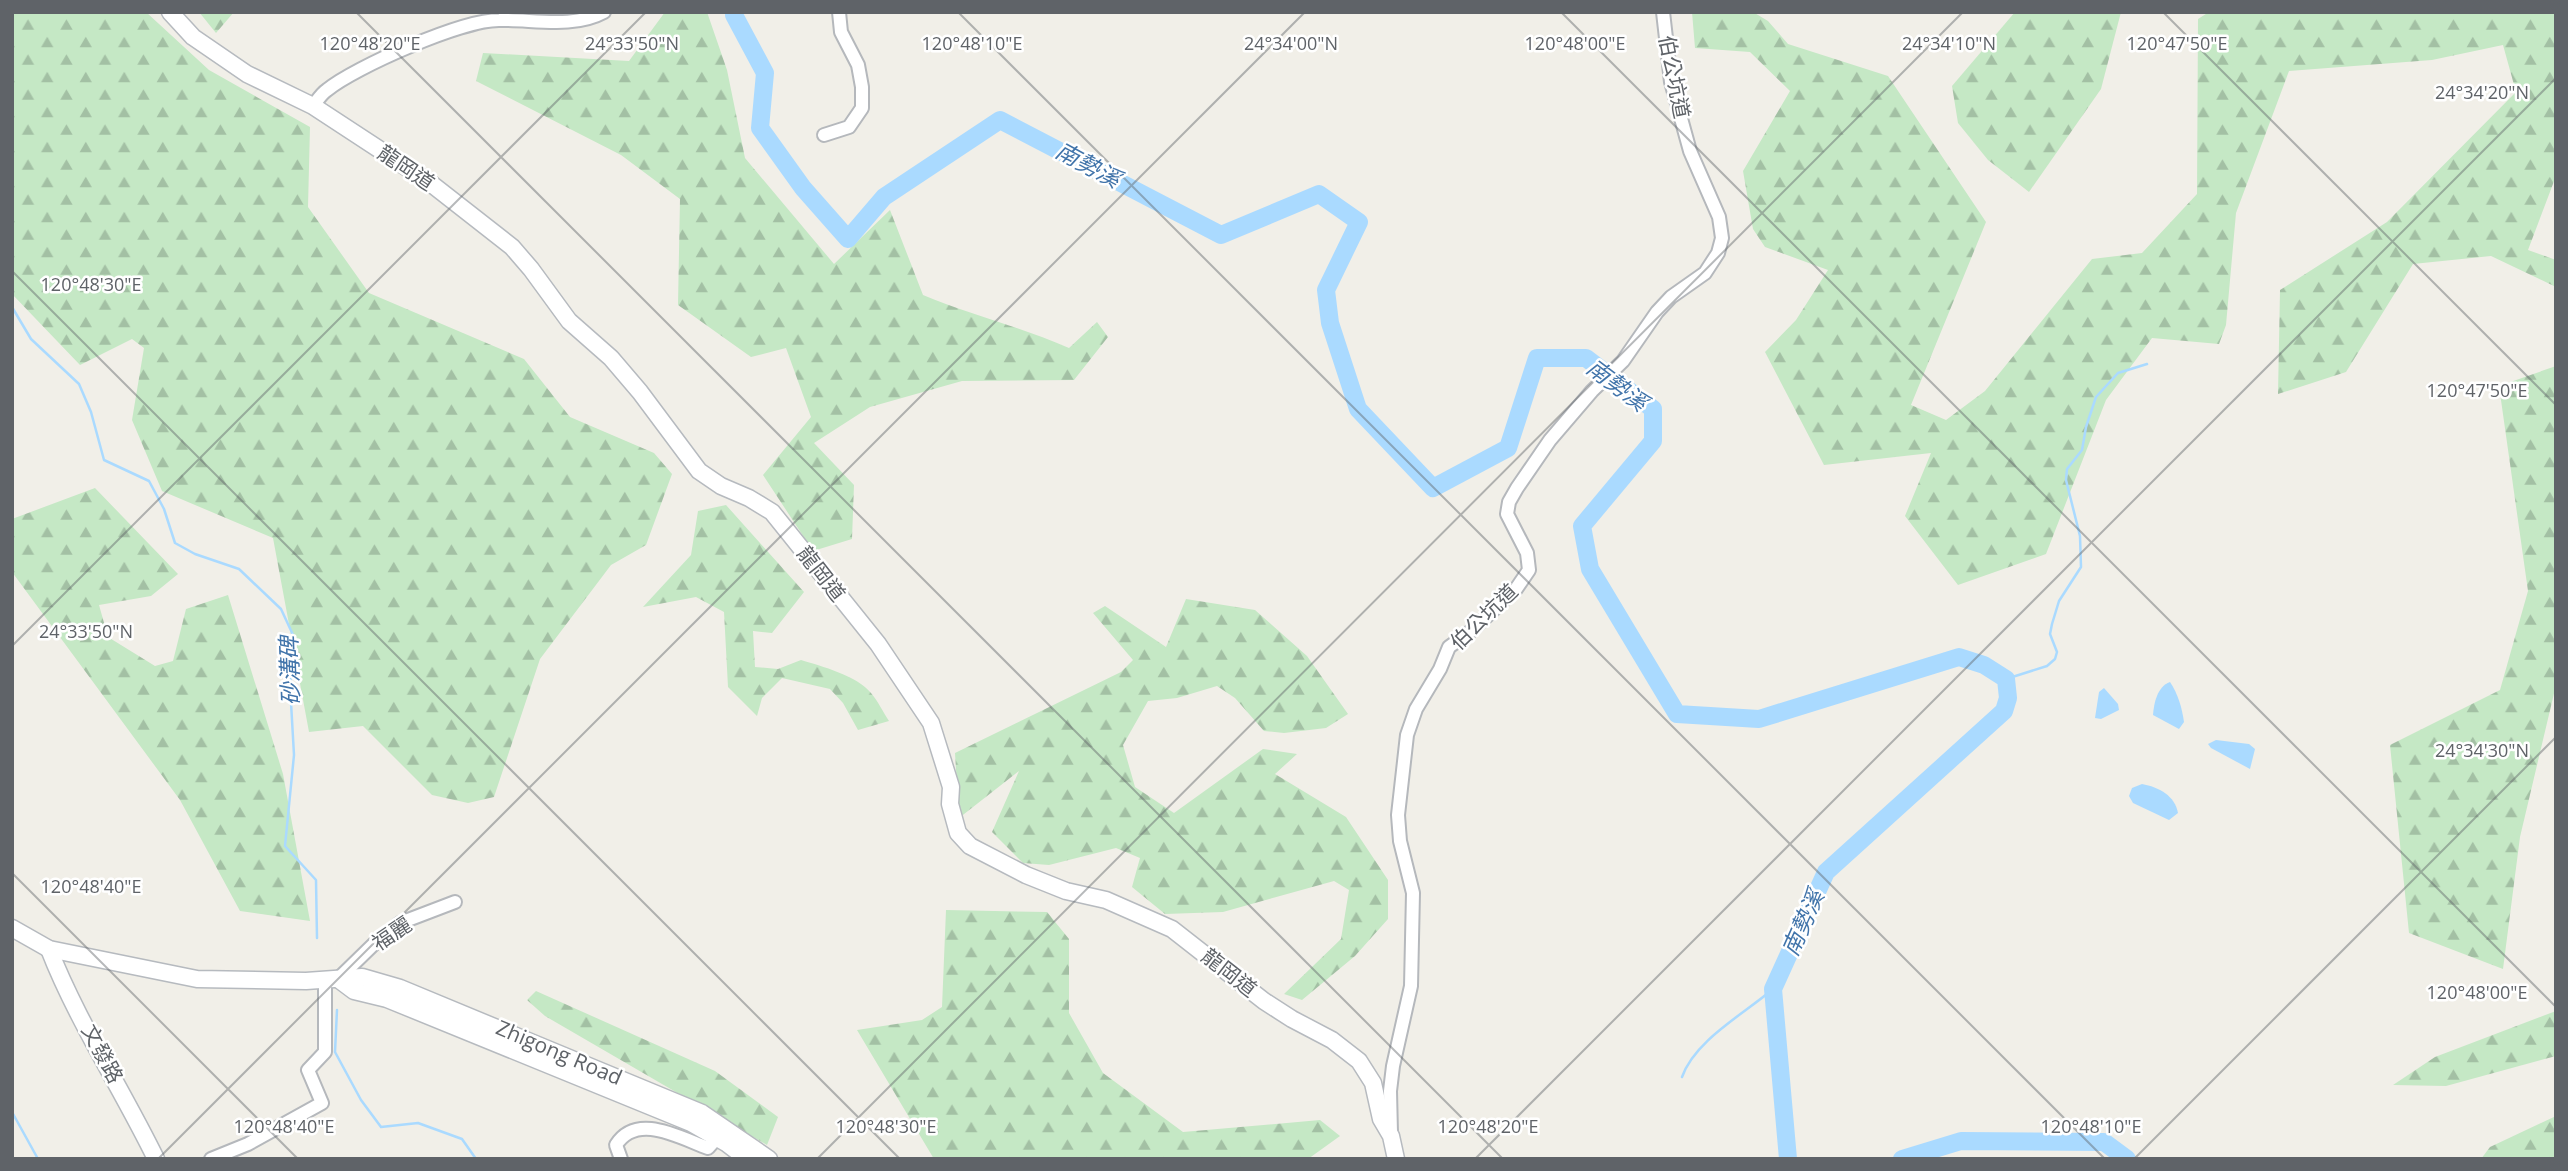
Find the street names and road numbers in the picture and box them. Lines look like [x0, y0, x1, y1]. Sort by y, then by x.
street label: 伯公坑道 [1653, 33, 1697, 121]
street label: 龍岡道 [373, 138, 441, 196]
street label: 龍岡道 [791, 540, 852, 607]
street label: 伯公坑道 [1443, 577, 1523, 656]
street label: 福麗 [366, 910, 417, 957]
street label: 龍岡道 [1196, 942, 1263, 1003]
street label: Zhigong Road [492, 1013, 627, 1091]
street label: 文發路 [76, 1019, 130, 1088]

